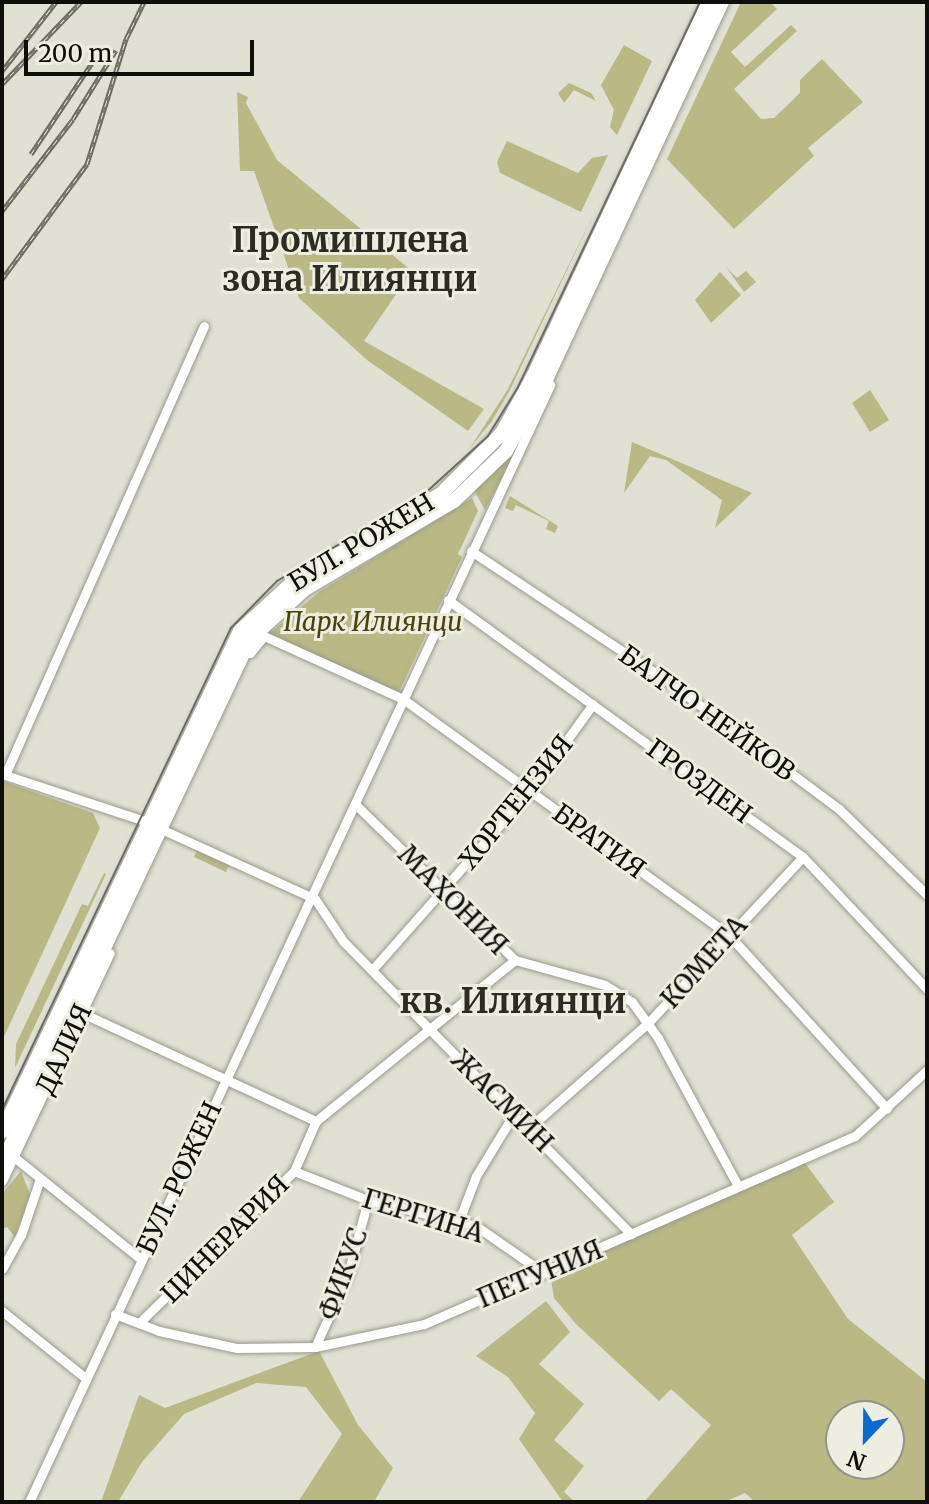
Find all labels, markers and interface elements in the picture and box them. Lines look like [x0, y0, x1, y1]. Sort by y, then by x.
scale bar [28, 24, 258, 74]
text: 200 m [38, 38, 112, 69]
district label: Промишлена зона Илиянци [223, 220, 477, 300]
street label: БУЛ. РОЖЕН [282, 486, 440, 598]
park label: Парк Илиянци [284, 606, 462, 638]
street label: БАЛЧО НЕЙКОВ [613, 639, 801, 787]
street label: ХОРТЕНЗИЯ [453, 729, 579, 875]
street label: ГРОЗДЕН [640, 732, 758, 830]
street label: БРАТИЯ [547, 797, 651, 885]
street label: МАХОНИЯ [392, 839, 514, 961]
street label: КОМЕТА [655, 910, 753, 1014]
district label: кв. Илиянци [400, 982, 626, 1022]
street label: ДАЛИЯ [30, 999, 98, 1099]
street label: ЖАСМИН [445, 1044, 559, 1158]
street label: БУЛ. РОЖЕН [130, 1097, 228, 1259]
street label: ЦИНЕРАРИЯ [155, 1169, 295, 1309]
street label: ГЕРГИНА [359, 1183, 487, 1249]
street label: ФИКУС [312, 1224, 374, 1324]
street label: ПЕТУНИЯ [473, 1234, 607, 1314]
north arrow [825, 1400, 905, 1480]
text: N [843, 1444, 870, 1477]

